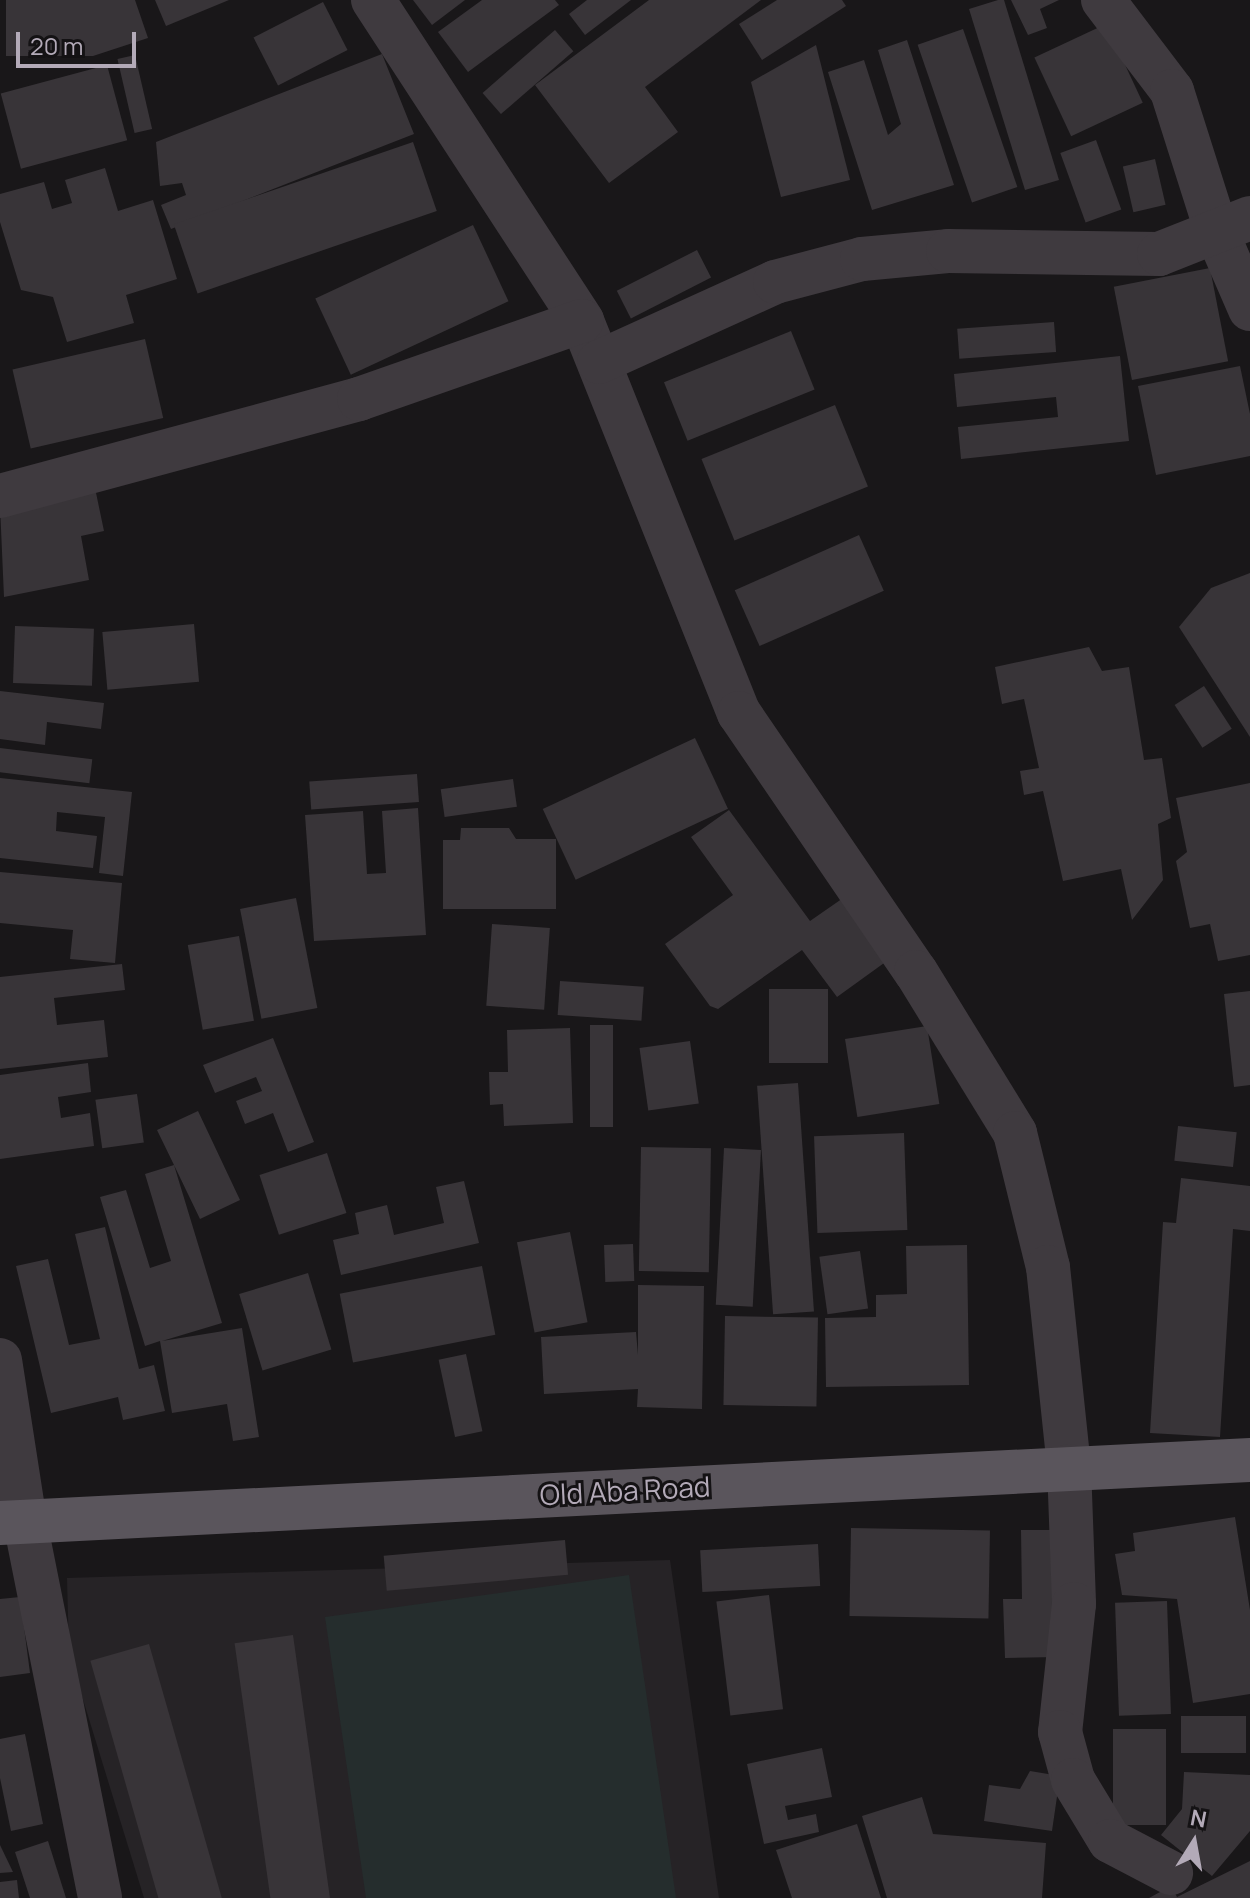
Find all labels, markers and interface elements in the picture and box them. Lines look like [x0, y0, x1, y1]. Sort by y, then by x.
scale bar [20, 16, 140, 66]
text: 20 m [30, 29, 83, 62]
street label: Old Aba Road [539, 1469, 711, 1511]
north arrow [1154, 1802, 1234, 1882]
text: N [1188, 1802, 1209, 1835]

